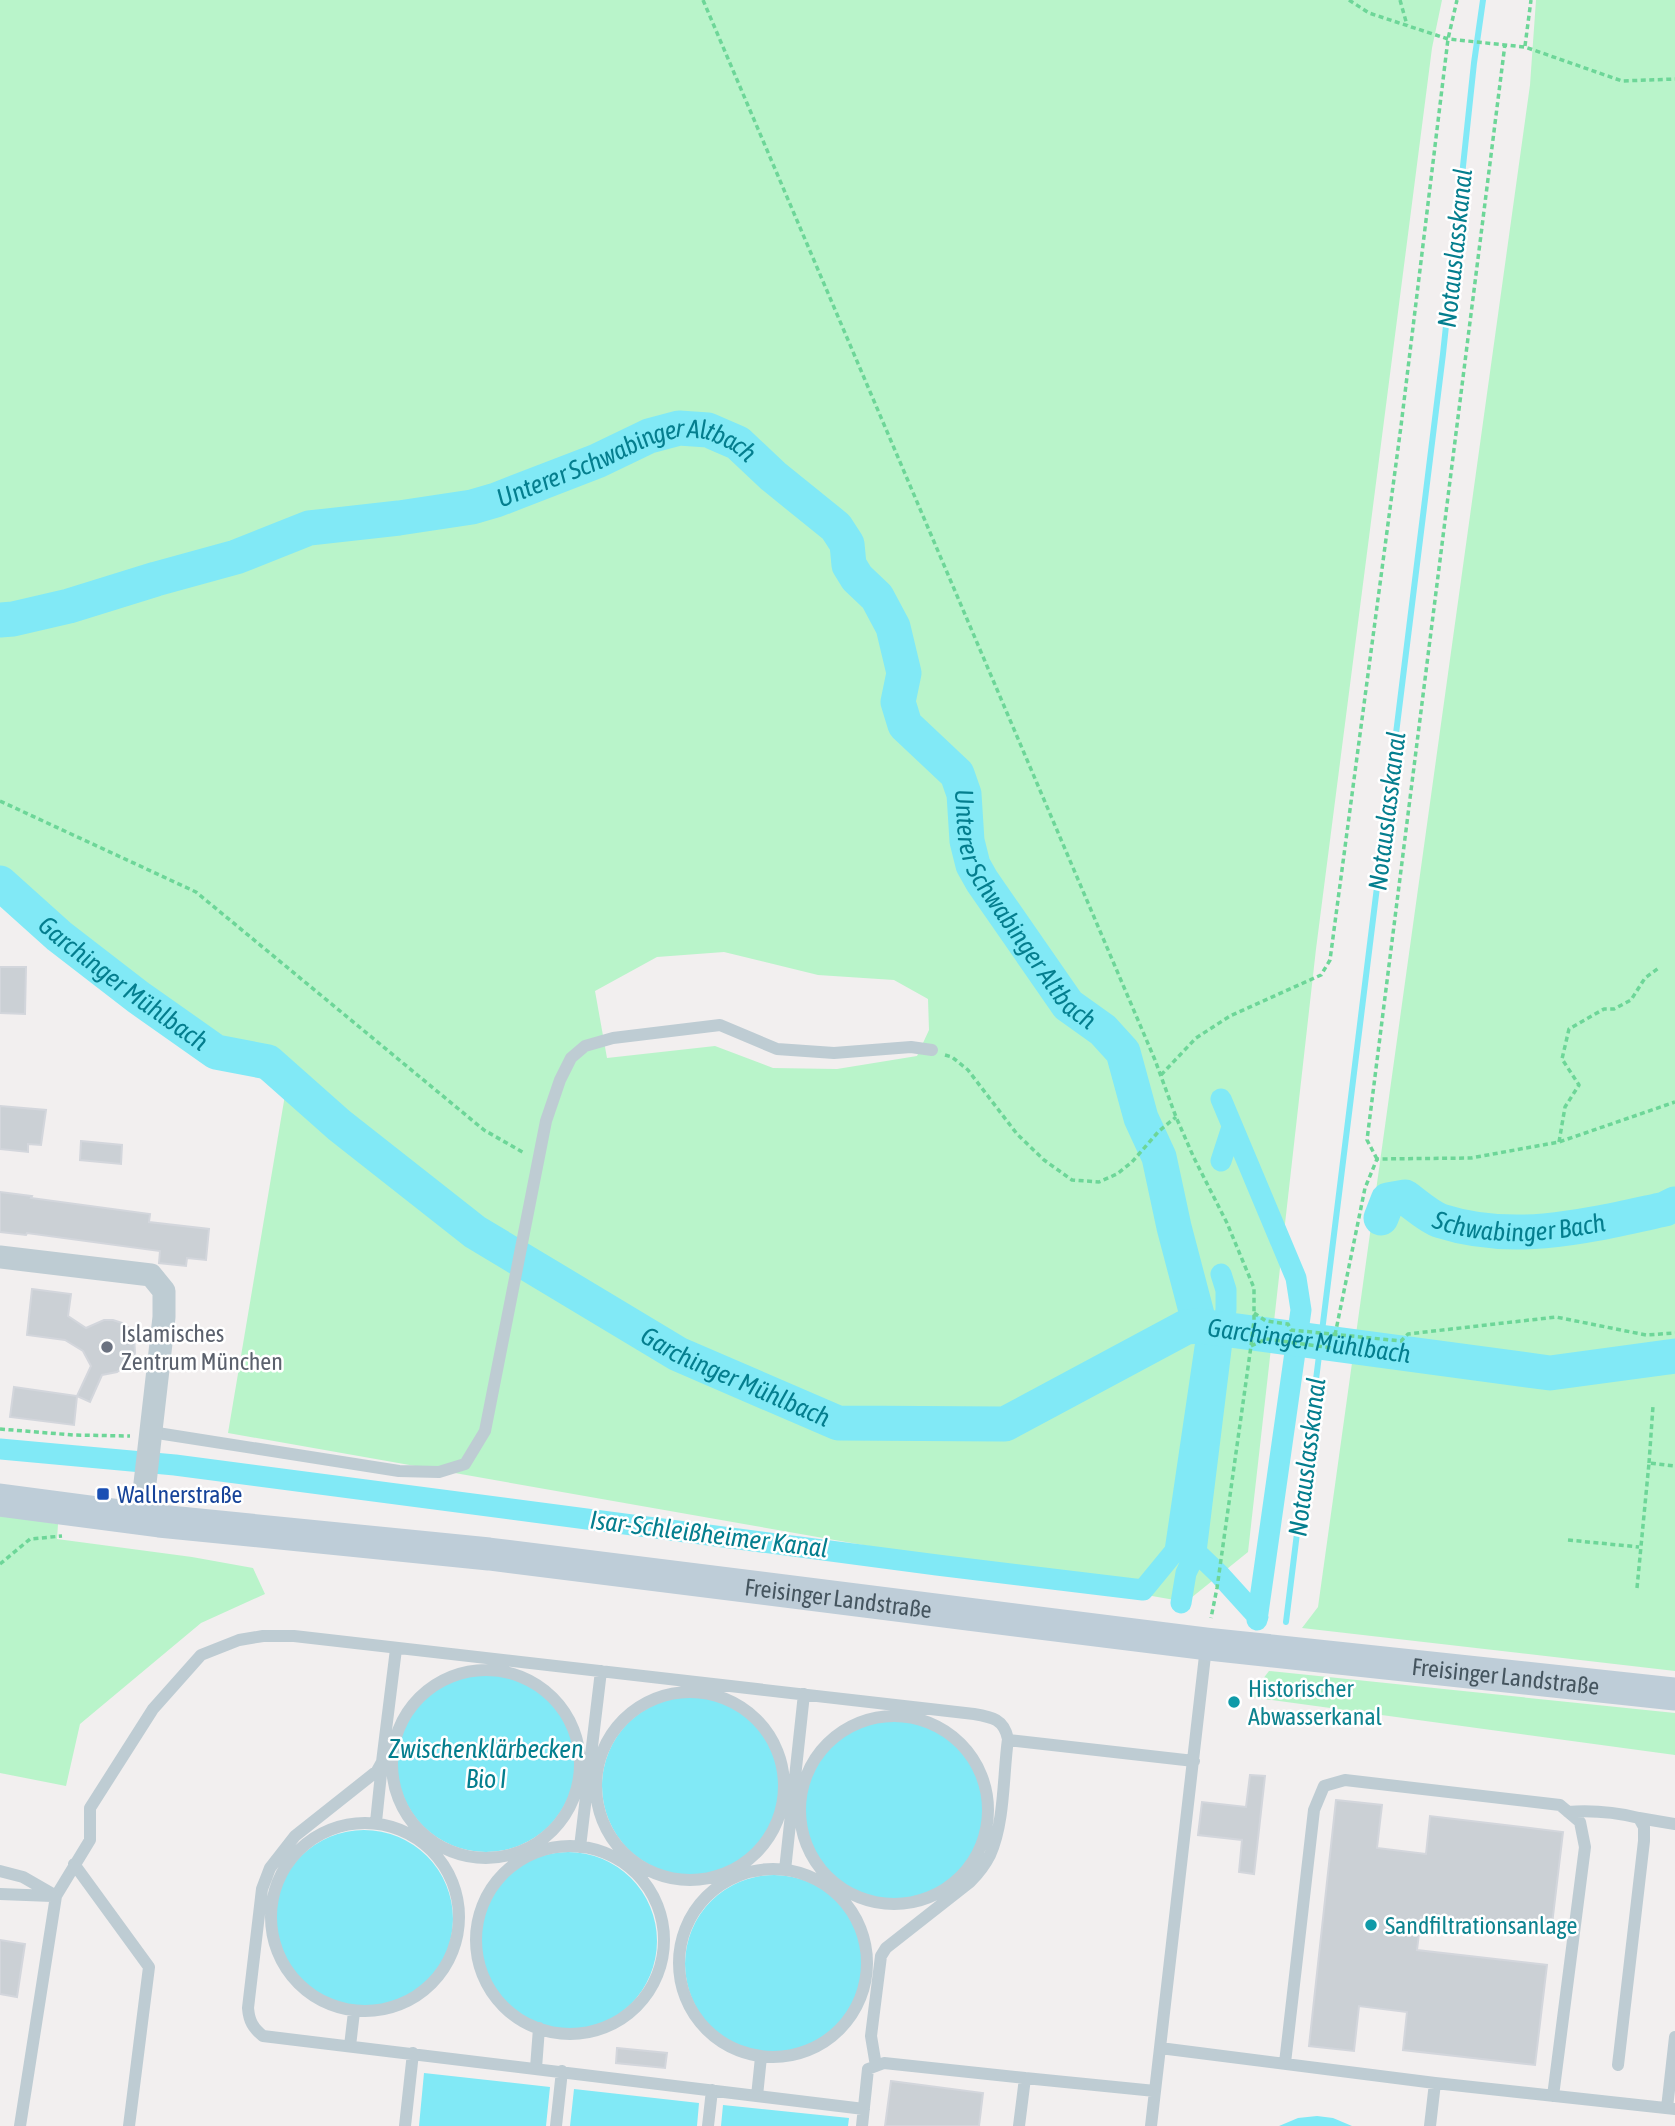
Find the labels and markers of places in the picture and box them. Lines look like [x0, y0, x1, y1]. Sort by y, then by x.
place label: Islamisches Zentrum München [121, 1320, 283, 1375]
marker: Islamisches Zentrum München [99, 1339, 115, 1355]
place label: Wallnerstraße [117, 1481, 243, 1508]
marker: Wallnerstraße [95, 1486, 111, 1502]
place label: Historischer Abwasserkanal [1248, 1675, 1383, 1730]
marker: Historischer Abwasserkanal [1226, 1694, 1242, 1710]
place label: Sandfiltrationsanlage [1385, 1912, 1577, 1939]
marker: Sandfiltrationsanlage [1363, 1917, 1379, 1933]

